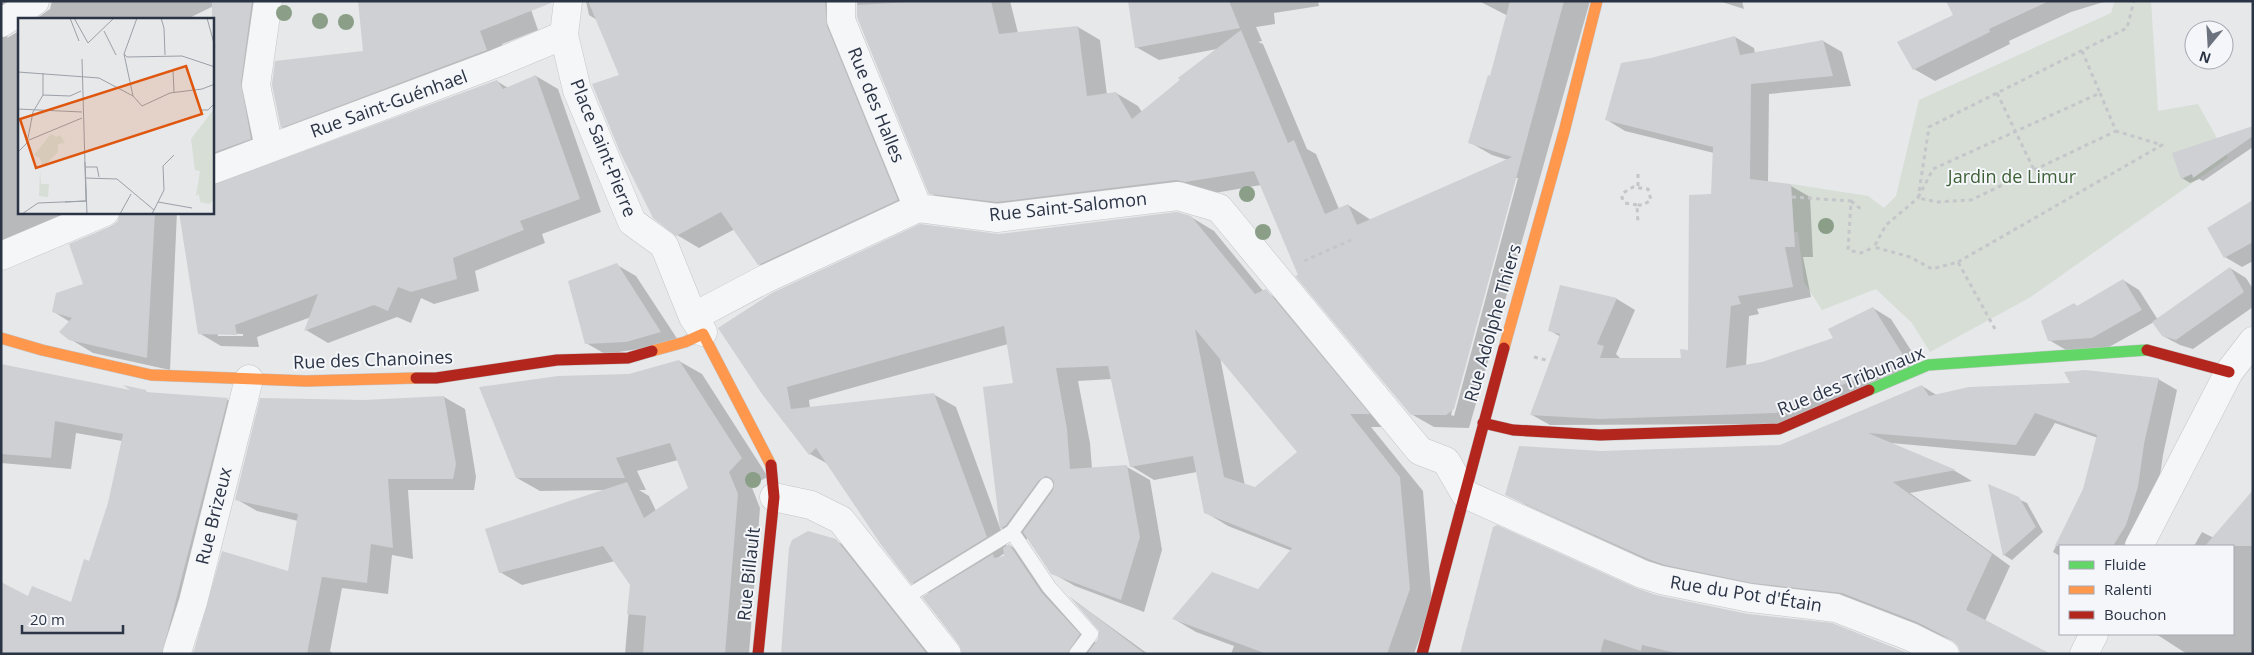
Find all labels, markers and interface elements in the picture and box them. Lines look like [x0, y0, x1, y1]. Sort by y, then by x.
inset map [18, 18, 214, 214]
north arrow [2184, 20, 2234, 70]
street label: Rue des Halles [843, 43, 911, 166]
text: N [2196, 47, 2213, 69]
street label: Rue Saint-Guénhael [307, 63, 471, 143]
street label: Place Saint-Pierre [565, 75, 643, 220]
park label: Jardin de Limur [1946, 164, 2077, 188]
street label: Rue Saint-Salomon [988, 186, 1148, 226]
street label: Rue Adolphe Thiers [1458, 241, 1526, 404]
street label: Rue des Tribunaux [1773, 339, 1928, 421]
street label: Rue des Chanoines [293, 344, 453, 374]
street label: Rue Brizeux [189, 464, 237, 567]
street label: Rue Billault [731, 526, 765, 622]
legend [2059, 545, 2234, 635]
text: Fluide [2104, 554, 2146, 574]
street label: Rue du Pot d'Étain [1669, 569, 1824, 617]
text: Ralenti [2104, 579, 2152, 599]
scale bar [22, 602, 124, 634]
text: Bouchon [2104, 604, 2167, 624]
text: 20 m [30, 609, 65, 629]

